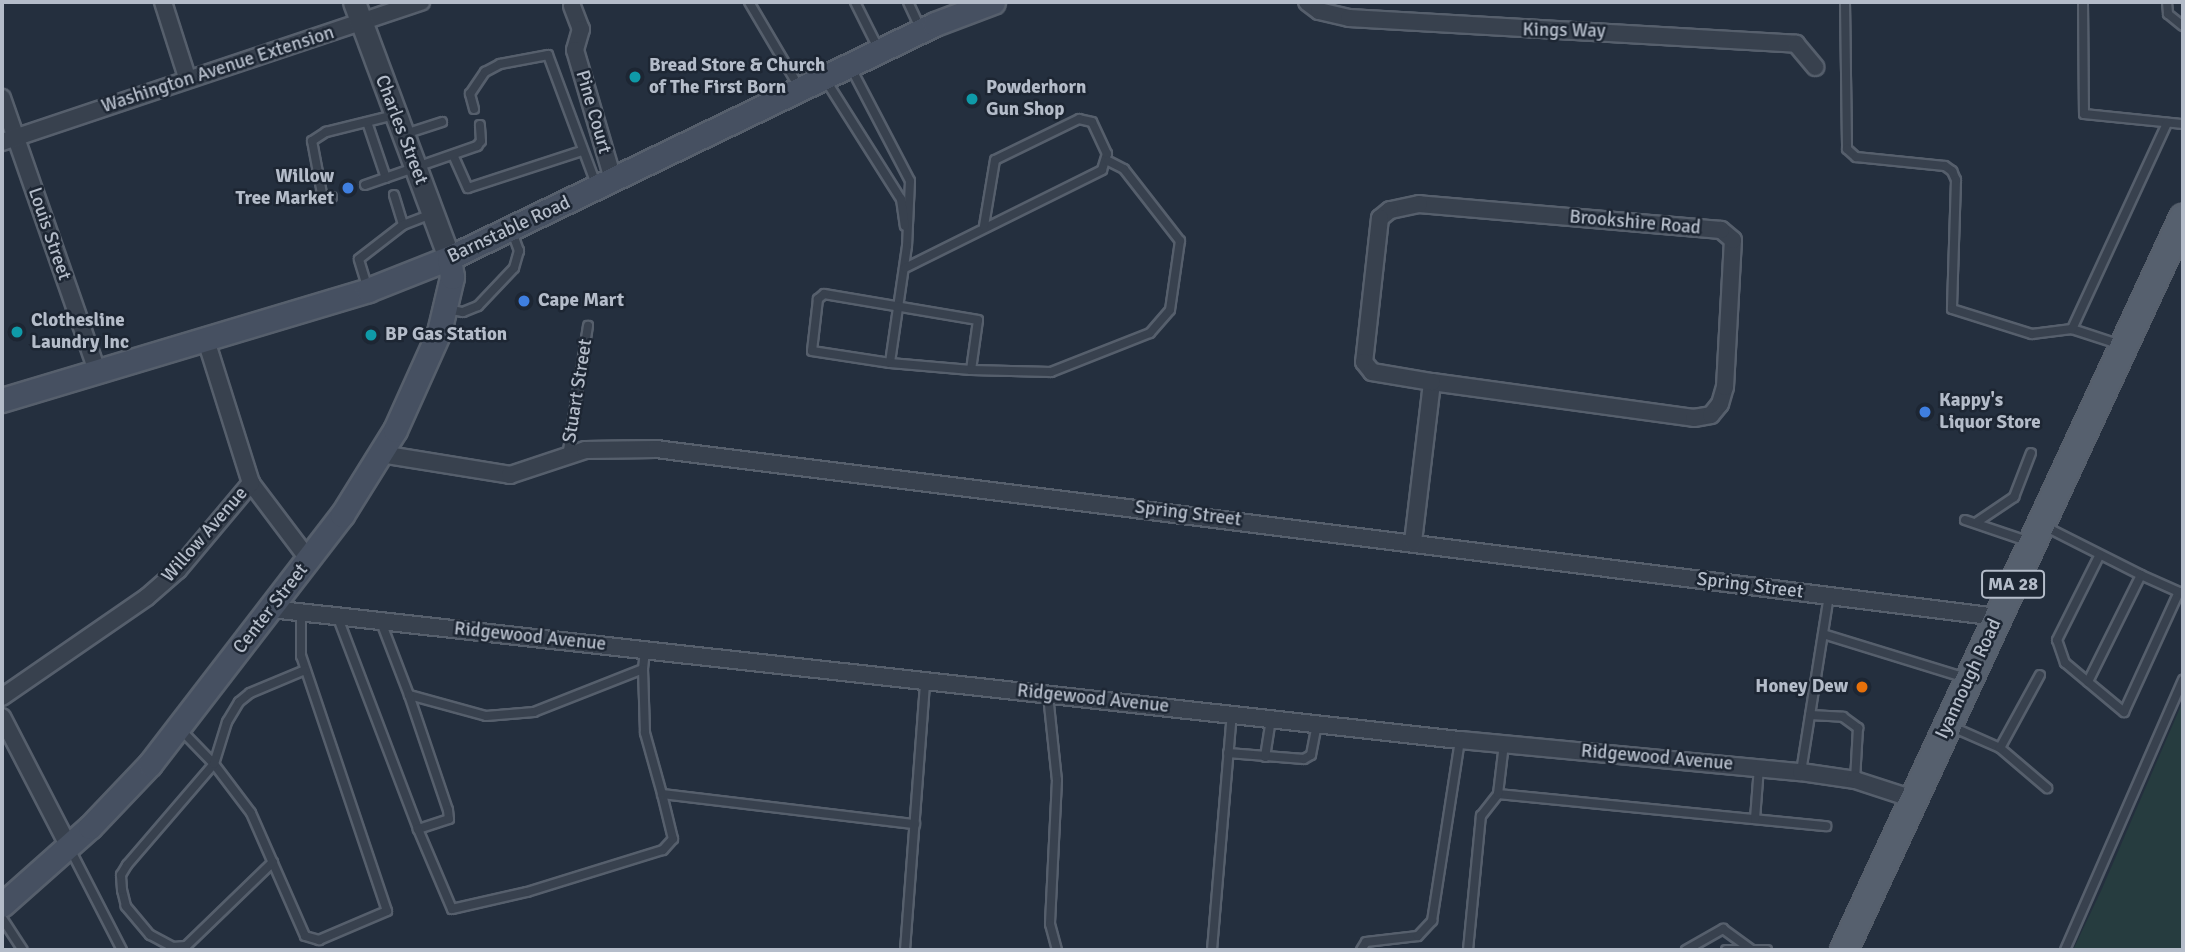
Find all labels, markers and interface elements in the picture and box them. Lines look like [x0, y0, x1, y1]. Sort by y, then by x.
street label: Kings Way [1522, 19, 1606, 43]
street label: Washington Avenue Extension [99, 22, 337, 118]
place label: Bread Store & Church of The First Born [649, 55, 825, 99]
street label: Pine Court [570, 68, 616, 156]
marker: Bread Store & Church of The First Born [627, 69, 643, 85]
street label: Charles Street [370, 72, 432, 188]
place label: Powderhorn Gun Shop [986, 77, 1086, 121]
marker: Powderhorn Gun Shop [964, 91, 980, 107]
place label: Willow Tree Market [236, 166, 334, 210]
marker: Willow Tree Market [340, 180, 356, 196]
street label: Louis Street [22, 185, 76, 283]
street label: Barnstable Road [444, 192, 574, 268]
street label: Brookshire Road [1568, 206, 1702, 240]
place label: Cape Mart [538, 290, 624, 312]
marker: Cape Mart [516, 293, 532, 309]
place label: Clothesline Laundry Inc [31, 310, 129, 354]
marker: Clothesline Laundry Inc [9, 324, 25, 340]
place label: BP Gas Station [385, 324, 507, 346]
marker: BP Gas Station [363, 327, 379, 343]
street label: Stuart Street [559, 337, 597, 445]
place label: Kappy's Liquor Store [1939, 390, 2041, 434]
marker: Kappy's Liquor Store [1917, 404, 1933, 420]
street label: Willow Avenue [157, 483, 253, 587]
street label: Spring Street [1133, 496, 1243, 532]
street label: Center Street [229, 559, 313, 659]
street label: Spring Street [1695, 568, 1805, 604]
road number: MA 28 [1980, 570, 2046, 598]
street label: Iyannough Road [1931, 615, 2007, 743]
street label: Ridgewood Avenue [453, 618, 607, 656]
place label: Honey Dew [1755, 676, 1848, 698]
marker: Honey Dew [1854, 679, 1870, 695]
street label: Ridgewood Avenue [1016, 680, 1170, 718]
street label: Ridgewood Avenue [1580, 740, 1734, 776]

